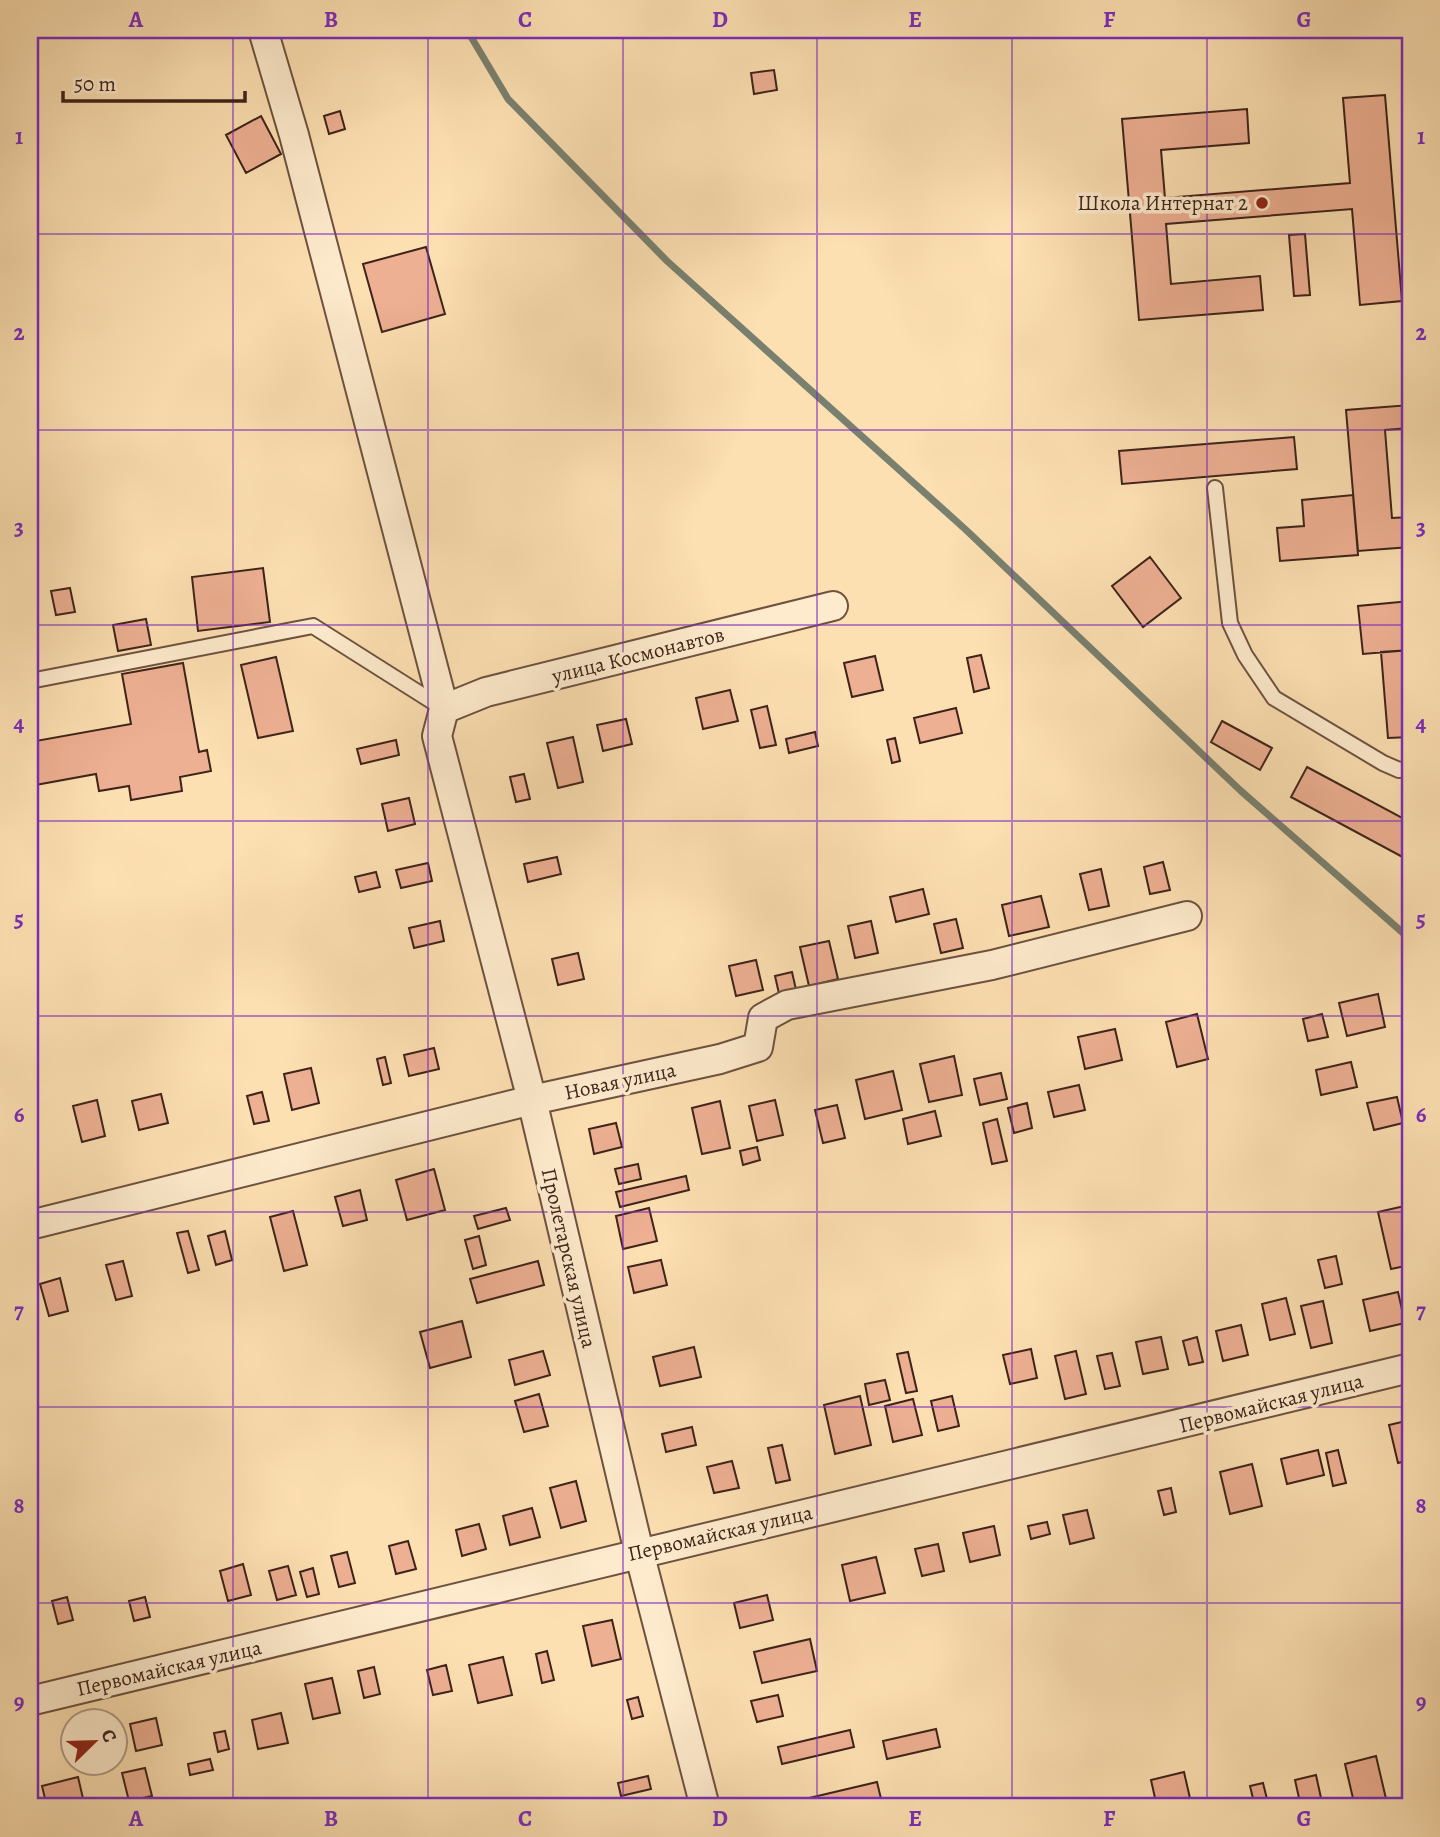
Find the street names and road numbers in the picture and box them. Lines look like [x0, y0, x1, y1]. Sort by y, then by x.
street label: улица Космонавтов [548, 620, 727, 690]
street label: Новая улица [562, 1055, 679, 1107]
street label: Пролетарская улица [535, 1165, 603, 1351]
street label: Первомайская улица [1176, 1366, 1366, 1439]
street label: Первомайская улица [625, 1498, 816, 1568]
street label: Первомайская улица [74, 1633, 265, 1703]

